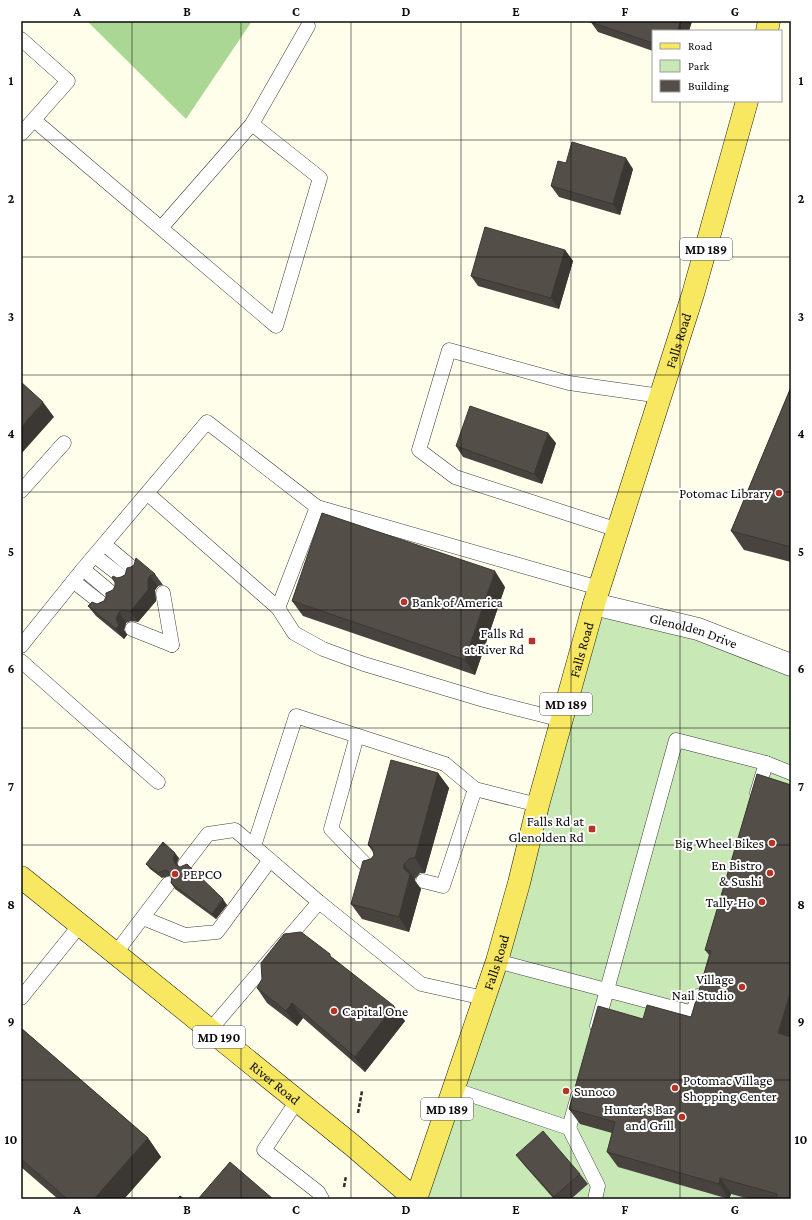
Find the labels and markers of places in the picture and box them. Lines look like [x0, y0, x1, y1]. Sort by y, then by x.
place label: Potomac Library [679, 485, 772, 501]
marker: Potomac Library [774, 488, 784, 498]
place label: Bank of America [412, 594, 503, 610]
marker: Bank of America [399, 597, 409, 607]
place label: Falls Rd at River Rd [464, 625, 525, 657]
marker: Falls Rd at River Rd [527, 636, 537, 646]
place label: Falls Rd at Glenolden Rd [509, 813, 585, 845]
marker: Falls Rd at Glenolden Rd [587, 824, 597, 834]
place label: Big Wheel Bikes [675, 835, 764, 851]
marker: Big Wheel Bikes [767, 838, 777, 848]
place label: En Bistro & Sushi [711, 857, 762, 889]
place label: PEPCO [183, 866, 222, 882]
marker: En Bistro & Sushi [765, 868, 775, 878]
marker: PEPCO [170, 869, 180, 879]
place label: Tally-Ho [705, 894, 754, 910]
marker: Tally-Ho [757, 897, 767, 907]
place label: Village Nail Studio [672, 971, 734, 1003]
marker: Village Nail Studio [737, 982, 747, 992]
place label: Capital One [342, 1003, 408, 1019]
marker: Capital One [329, 1006, 339, 1016]
place label: Potomac Village Shopping Center [683, 1072, 777, 1104]
place label: Sunoco [574, 1083, 615, 1099]
marker: Potomac Village Shopping Center [670, 1083, 680, 1093]
marker: Sunoco [561, 1086, 571, 1096]
place label: Hunter's Bar and Grill [604, 1101, 674, 1133]
marker: Hunter's Bar and Grill [677, 1112, 687, 1122]

